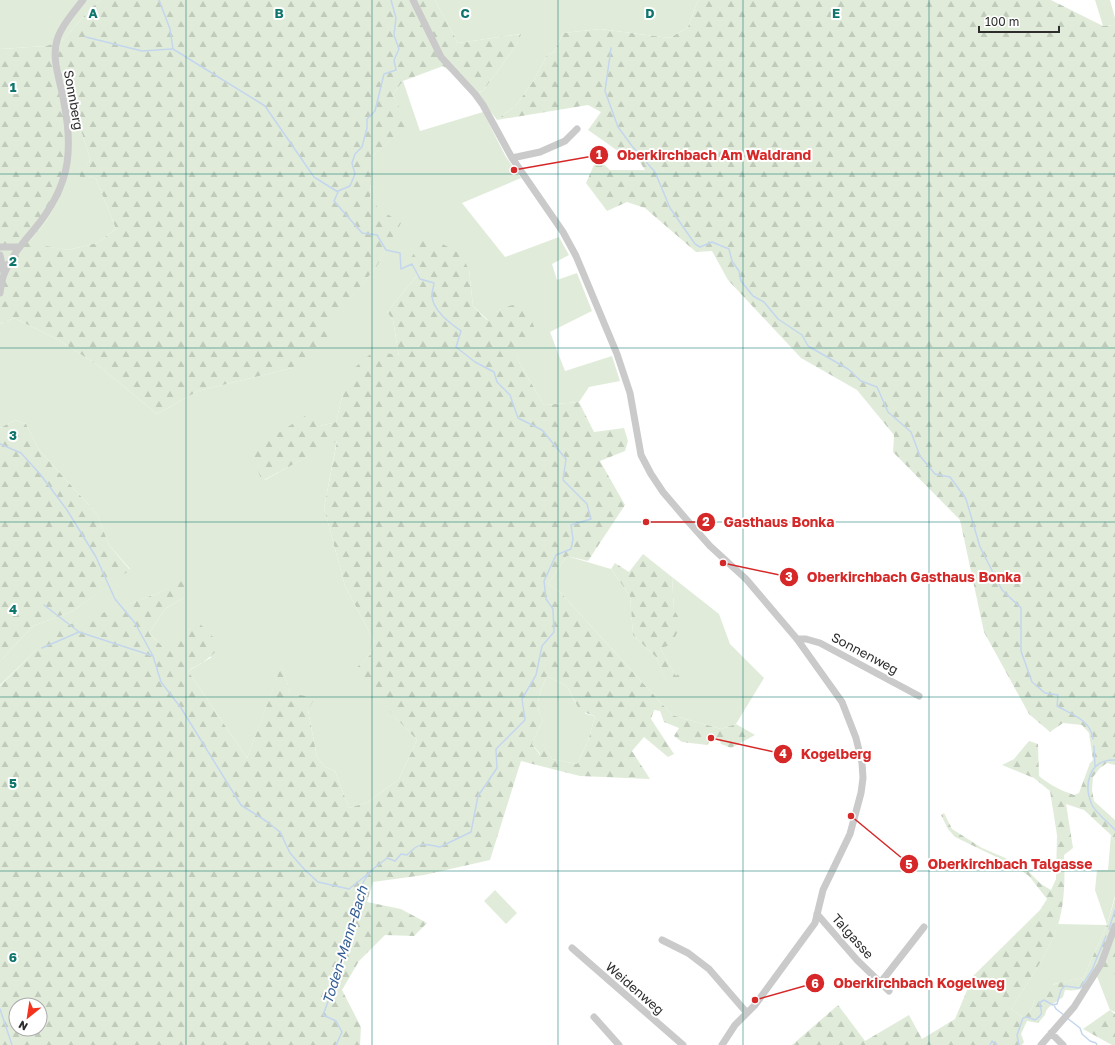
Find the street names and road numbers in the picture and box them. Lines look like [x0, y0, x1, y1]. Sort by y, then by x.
street label: Sonnberg [61, 69, 87, 131]
street label: Sonnenweg [829, 629, 901, 677]
street label: Talgasse [829, 910, 877, 962]
street label: Weidenweg [602, 958, 668, 1018]

